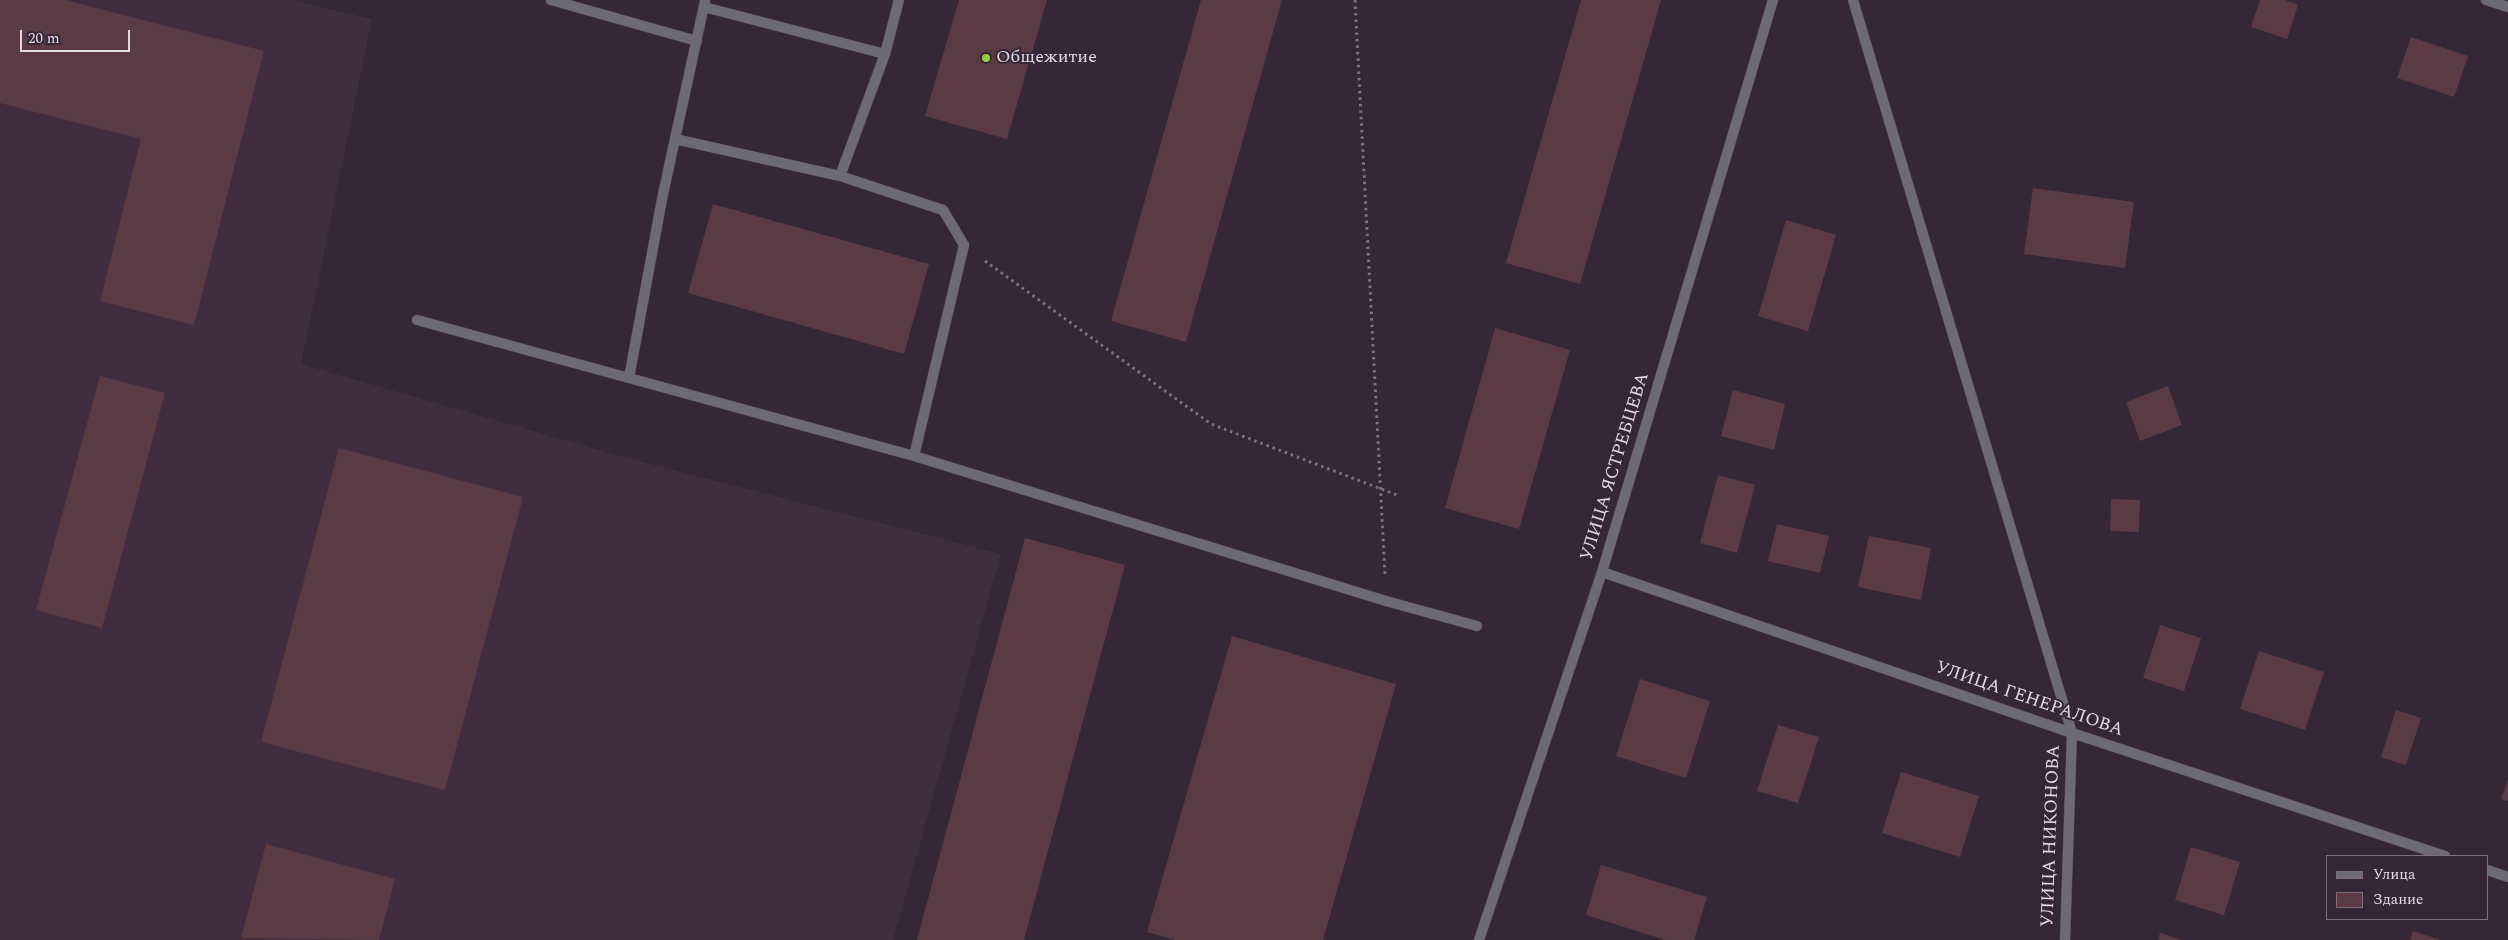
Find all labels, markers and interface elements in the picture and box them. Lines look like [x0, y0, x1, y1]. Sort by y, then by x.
scale bar [22, 20, 132, 52]
text: 20 m [28, 27, 60, 50]
place label: Общежитие [996, 47, 1097, 69]
marker: Общежитие [980, 52, 992, 64]
street label: УЛИЦА ЯСТРЕБЦЕВА [1577, 370, 1655, 564]
street label: УЛИЦА ГЕНЕРАЛОВА [1932, 658, 2126, 742]
street label: УЛИЦА НИКОНОВА [2038, 745, 2066, 927]
legend [2326, 855, 2488, 920]
text: Улица [2373, 863, 2415, 886]
text: Здание [2373, 888, 2423, 911]

